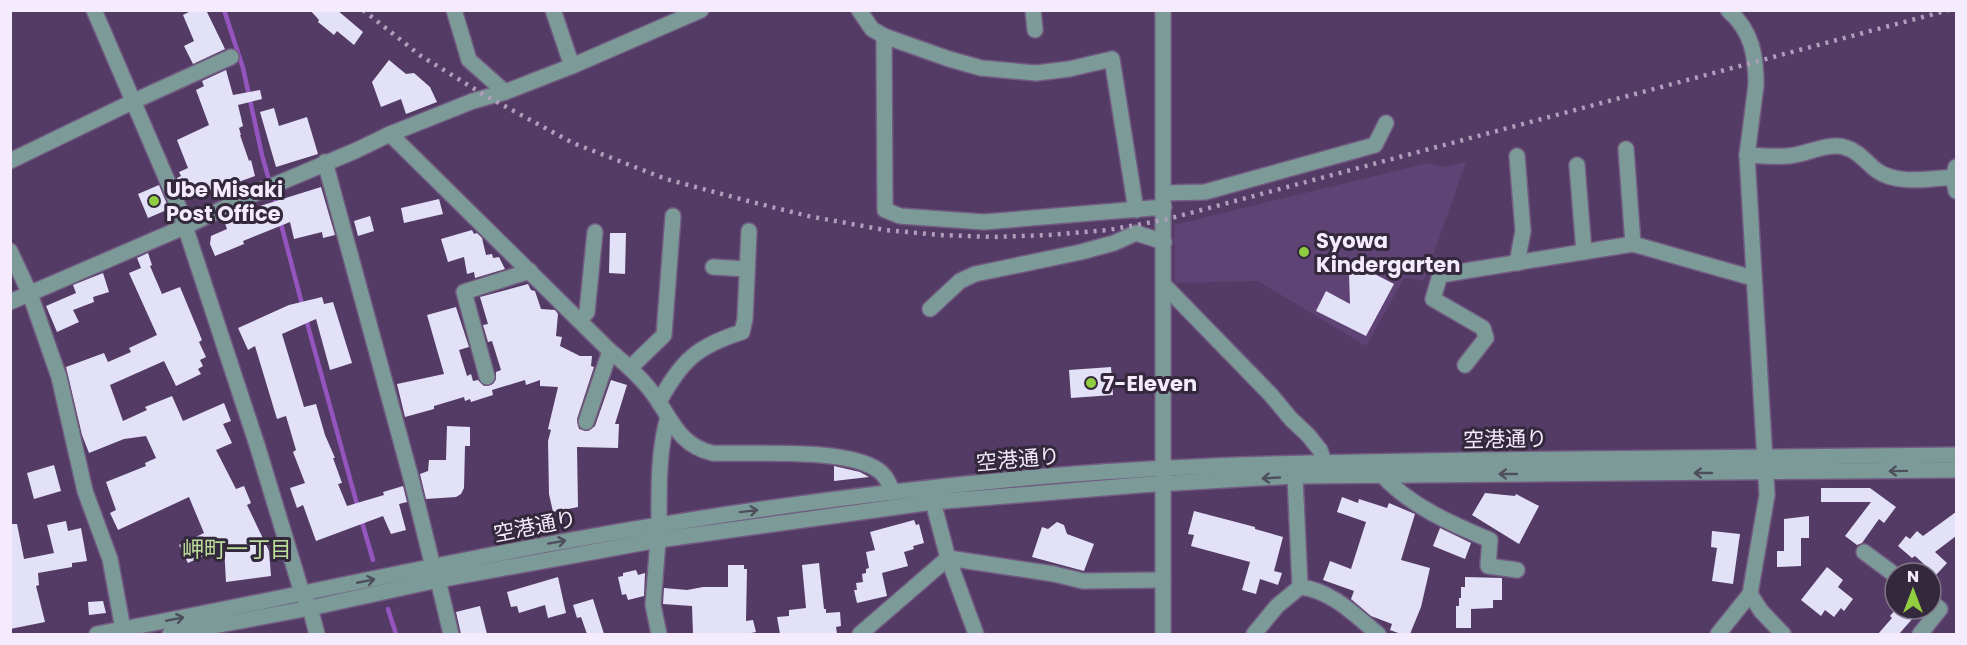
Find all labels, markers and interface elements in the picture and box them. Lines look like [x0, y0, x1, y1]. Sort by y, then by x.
place label: Ube Misaki Post Office [166, 175, 283, 228]
marker: Ube Misaki Post Office [147, 194, 161, 208]
place label: Syowa Kindergarten [1316, 226, 1460, 279]
marker: Syowa Kindergarten [1297, 245, 1311, 259]
place label: 7-Eleven [1103, 369, 1197, 398]
marker: 7-Eleven [1084, 376, 1098, 390]
street label: 空港通り [1463, 424, 1547, 454]
street label: 空港通り [975, 441, 1061, 477]
one-way arrow [1889, 465, 1909, 477]
one-way arrow [1694, 467, 1714, 479]
one-way arrow [1499, 468, 1519, 480]
one-way arrow [1262, 472, 1282, 483]
street label: 空港通り [491, 504, 579, 548]
one-way arrow [739, 505, 759, 516]
district label: 岬町一丁目 [182, 534, 292, 565]
one-way arrow [547, 537, 566, 548]
north arrow [1883, 561, 1943, 621]
text: N [1907, 565, 1919, 588]
one-way arrow [355, 575, 375, 586]
one-way arrow [164, 613, 184, 624]

